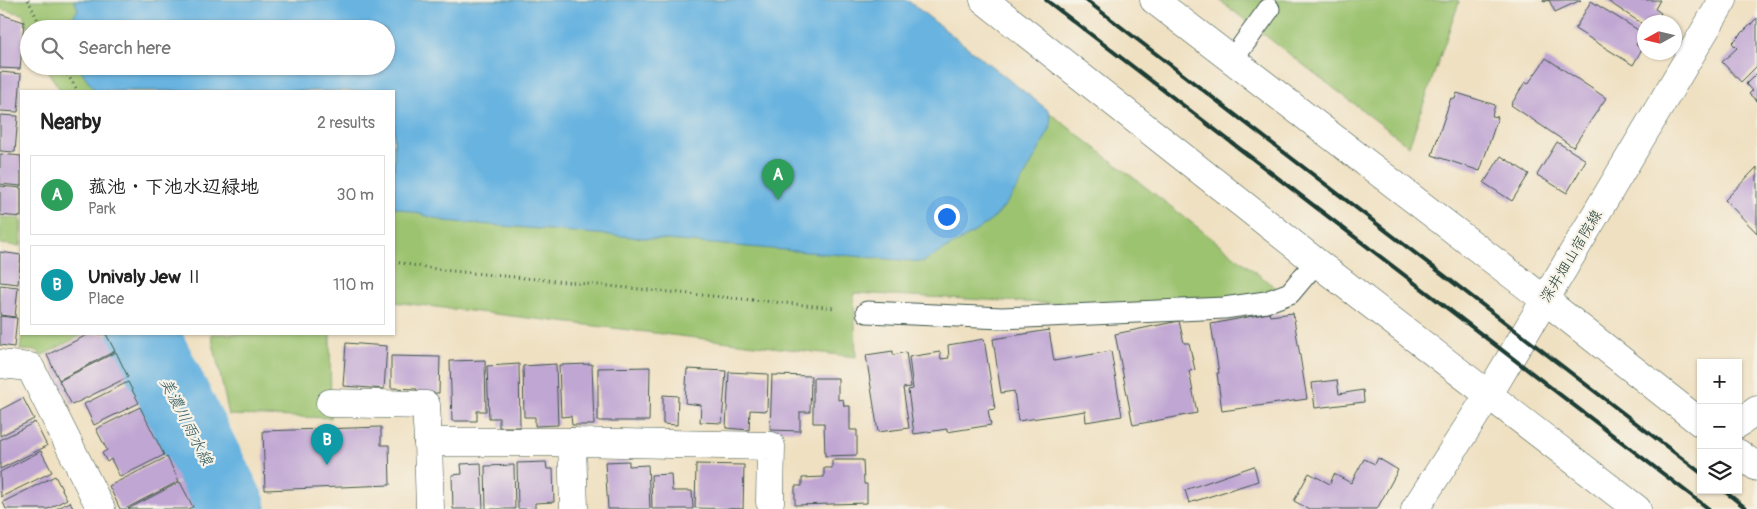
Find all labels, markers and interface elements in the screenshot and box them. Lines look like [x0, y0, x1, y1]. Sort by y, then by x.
north arrow [1637, 15, 1682, 60]
search box [20, 20, 395, 75]
icon: search [38, 34, 66, 62]
text: Search here [78, 36, 171, 60]
text: Nearby [40, 109, 101, 136]
text: 2 results [317, 113, 375, 133]
pin: A [762, 159, 794, 200]
text: 菰池・下池水辺緑地 [88, 175, 259, 199]
text: A [52, 185, 62, 205]
text: 30 m [336, 185, 374, 205]
text: Park [88, 199, 116, 219]
your location [934, 204, 960, 230]
street label: 深井畑山宿院線 [1536, 206, 1607, 306]
text: Univaly Jew Ⅱ [88, 265, 204, 289]
text: B [52, 275, 62, 295]
text: 110 m [333, 275, 374, 295]
text: Place [88, 289, 124, 309]
map controls [1697, 359, 1742, 494]
button: + [1697, 359, 1742, 404]
water label: 美濃川雨水線 [155, 374, 217, 470]
button: − [1697, 404, 1742, 449]
pin: B [311, 424, 343, 465]
button: layers [1697, 449, 1742, 494]

